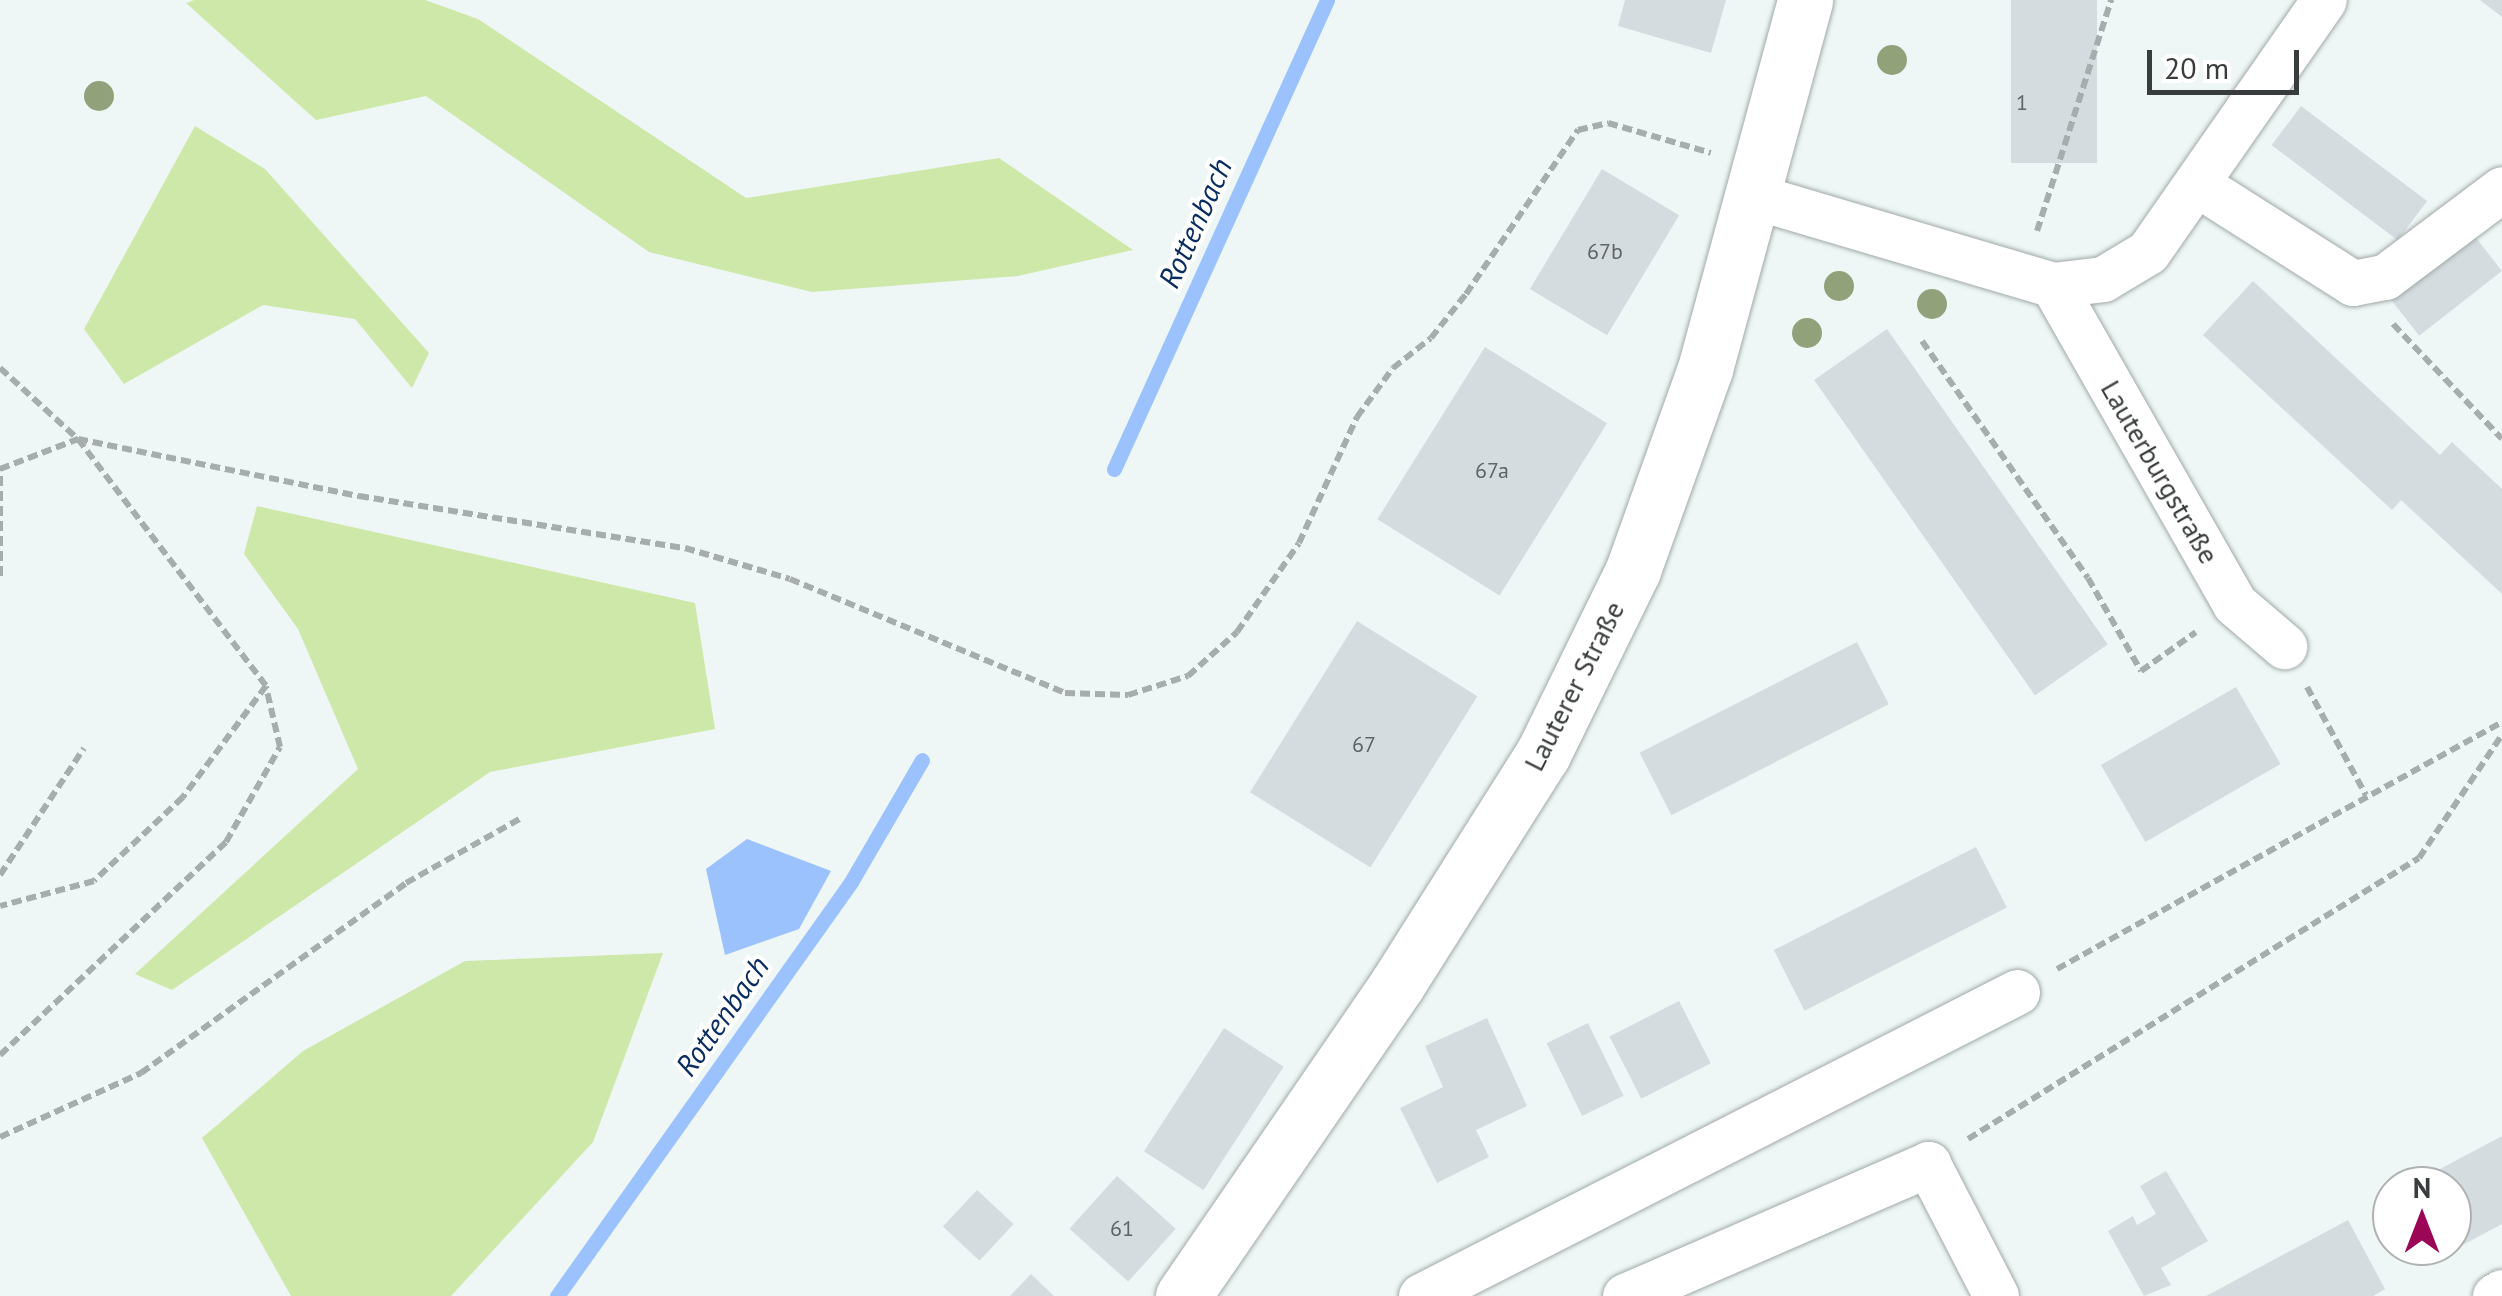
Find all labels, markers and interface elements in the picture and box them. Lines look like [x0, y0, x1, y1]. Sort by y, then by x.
scale bar [2152, 30, 2304, 92]
text: 20 m [2164, 48, 2229, 87]
house number: 1 [2016, 90, 2028, 116]
water label: Rottenbach [1151, 153, 1239, 293]
house number: 67b [1587, 239, 1623, 265]
street label: Lauterburgstraße [2094, 374, 2226, 570]
house number: 67a [1475, 458, 1509, 484]
street label: Lauterer Straße [1517, 596, 1631, 776]
house number: 67 [1352, 732, 1376, 758]
water label: Rottenbach [668, 949, 776, 1083]
north arrow [2372, 1166, 2472, 1266]
text: N [2413, 1169, 2431, 1206]
house number: 61 [1110, 1216, 1134, 1242]

